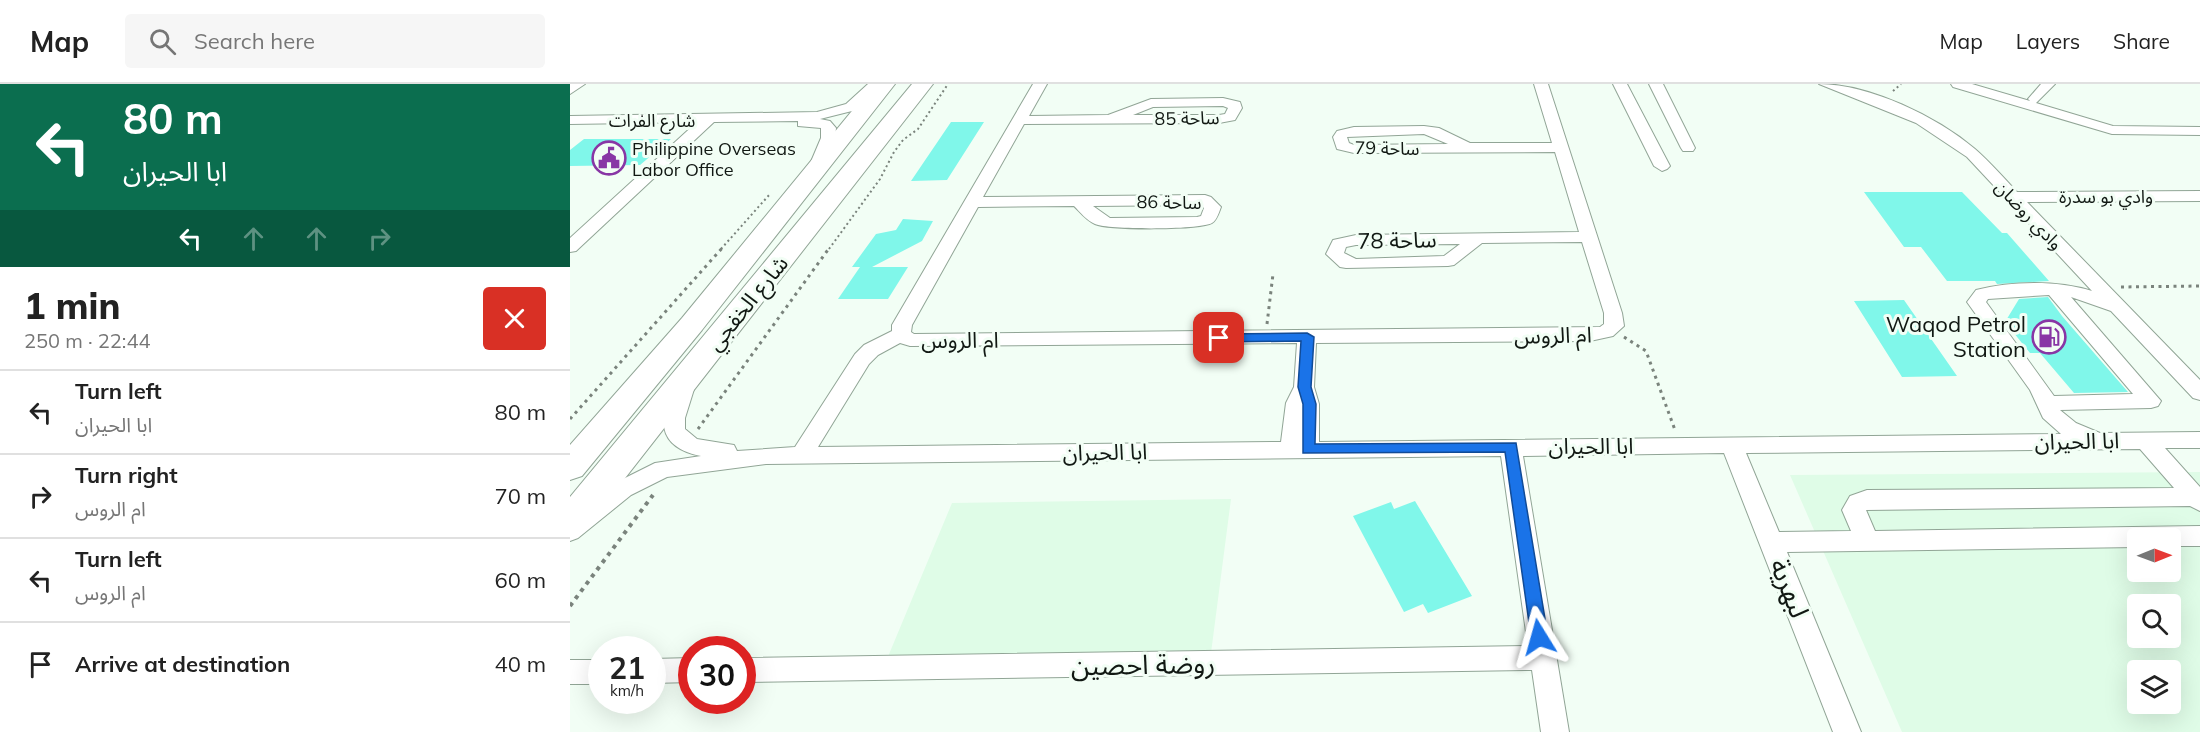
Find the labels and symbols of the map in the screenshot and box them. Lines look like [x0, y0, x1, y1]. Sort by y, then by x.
street label: ساحة 85 [1154, 106, 1220, 130]
street label: شارع الفرات [609, 109, 695, 135]
street label: ساحة 79 [1354, 136, 1420, 160]
place label: Philippine Overseas Labor Office [632, 137, 796, 181]
public building icon: Philippine Overseas Labor Office [591, 140, 627, 176]
street label: وادي روضان [1989, 175, 2068, 256]
street label: وادي بو سدرة [2059, 185, 2153, 210]
street label: ساحة 86 [1136, 190, 1202, 214]
street label: ساحة 78 [1357, 225, 1437, 255]
street label: شارع الخفجي [700, 250, 796, 358]
place label: Waqod Petrol Station [1886, 310, 2026, 363]
pin [1193, 312, 1244, 363]
fuel station icon: Waqod Petrol Station [2031, 319, 2067, 355]
street label: ام الروس [1514, 320, 1592, 353]
street label: ام الروس [921, 326, 999, 357]
street label: ابا الحيران [2034, 426, 2120, 456]
street label: ابا الحيران [1549, 432, 1633, 460]
street label: ابا الحيران [1062, 437, 1148, 467]
north arrow [2127, 528, 2181, 582]
street label: لبهرية [1763, 553, 1817, 623]
position arrow [1507, 605, 1571, 669]
speed limit sign: 30 [678, 636, 756, 714]
street label: روضة احصين [1071, 646, 1215, 682]

